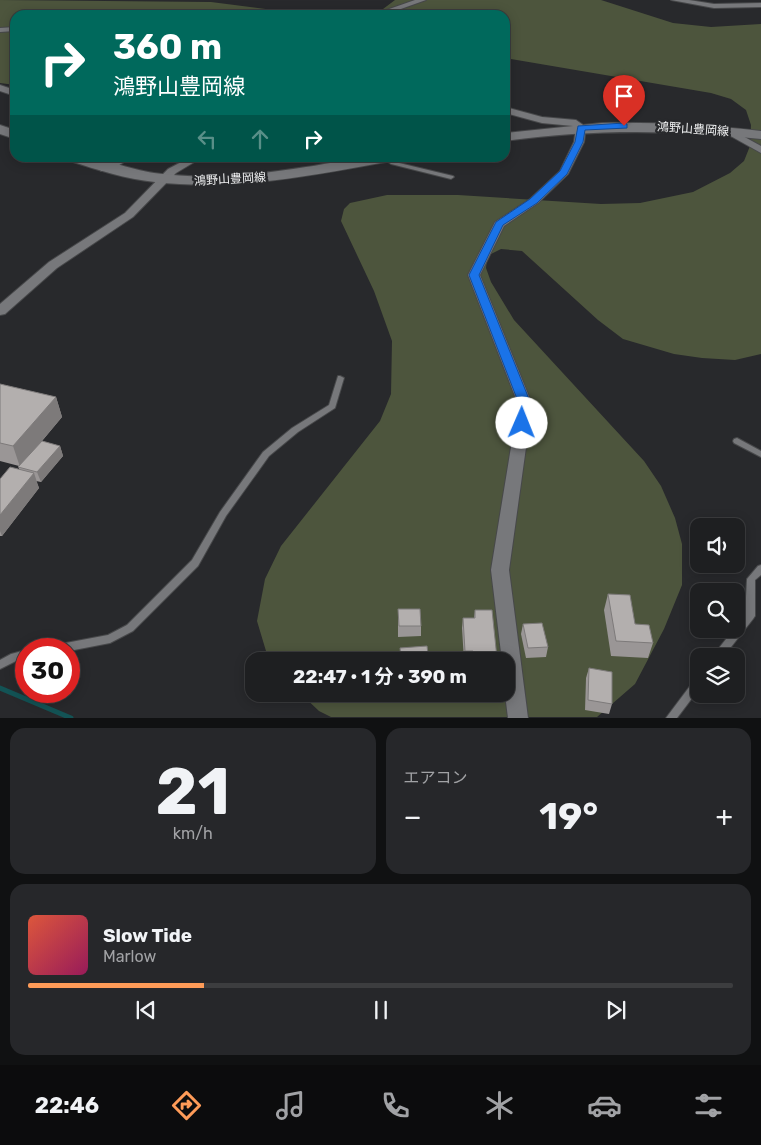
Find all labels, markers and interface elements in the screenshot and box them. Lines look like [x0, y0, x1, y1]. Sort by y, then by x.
text: 360 m [113, 26, 222, 68]
icon: right [30, 30, 95, 95]
text: 鴻野山豊岡線 [113, 73, 245, 100]
pin [603, 75, 645, 126]
icon: arrive [610, 82, 638, 110]
street label: 鴻野山豊岡線 [657, 120, 729, 138]
icon: left [193, 125, 221, 153]
icon: ahead [246, 125, 274, 153]
icon: right [299, 125, 327, 153]
street label: 鴻野山豊岡線 [194, 170, 266, 188]
position arrow [495, 396, 547, 448]
map controls [690, 518, 745, 703]
button: sound [690, 518, 745, 573]
button: search [690, 583, 745, 638]
speed limit sign: 30 [15, 638, 80, 703]
button: layers [690, 648, 745, 703]
text: 22:47 · 1 分 · 390 m [293, 665, 467, 688]
text: 21 [155, 753, 230, 830]
text: エアコン [404, 768, 468, 787]
text: 19° [539, 793, 598, 839]
text: − [404, 800, 422, 833]
text: + [716, 800, 733, 833]
text: km/h [173, 824, 213, 843]
text: Slow Tide [103, 924, 192, 947]
text: Marlow [103, 947, 156, 966]
icon: previous [132, 996, 160, 1024]
icon: pause [367, 996, 395, 1024]
icon: next [602, 996, 630, 1024]
icon: directions [169, 1088, 204, 1123]
icon: music [273, 1088, 308, 1123]
icon: phone [378, 1088, 413, 1123]
icon: climate [482, 1088, 517, 1123]
icon: car [587, 1088, 622, 1123]
icon: filters [691, 1088, 726, 1123]
text: 22:46 [35, 1092, 99, 1119]

